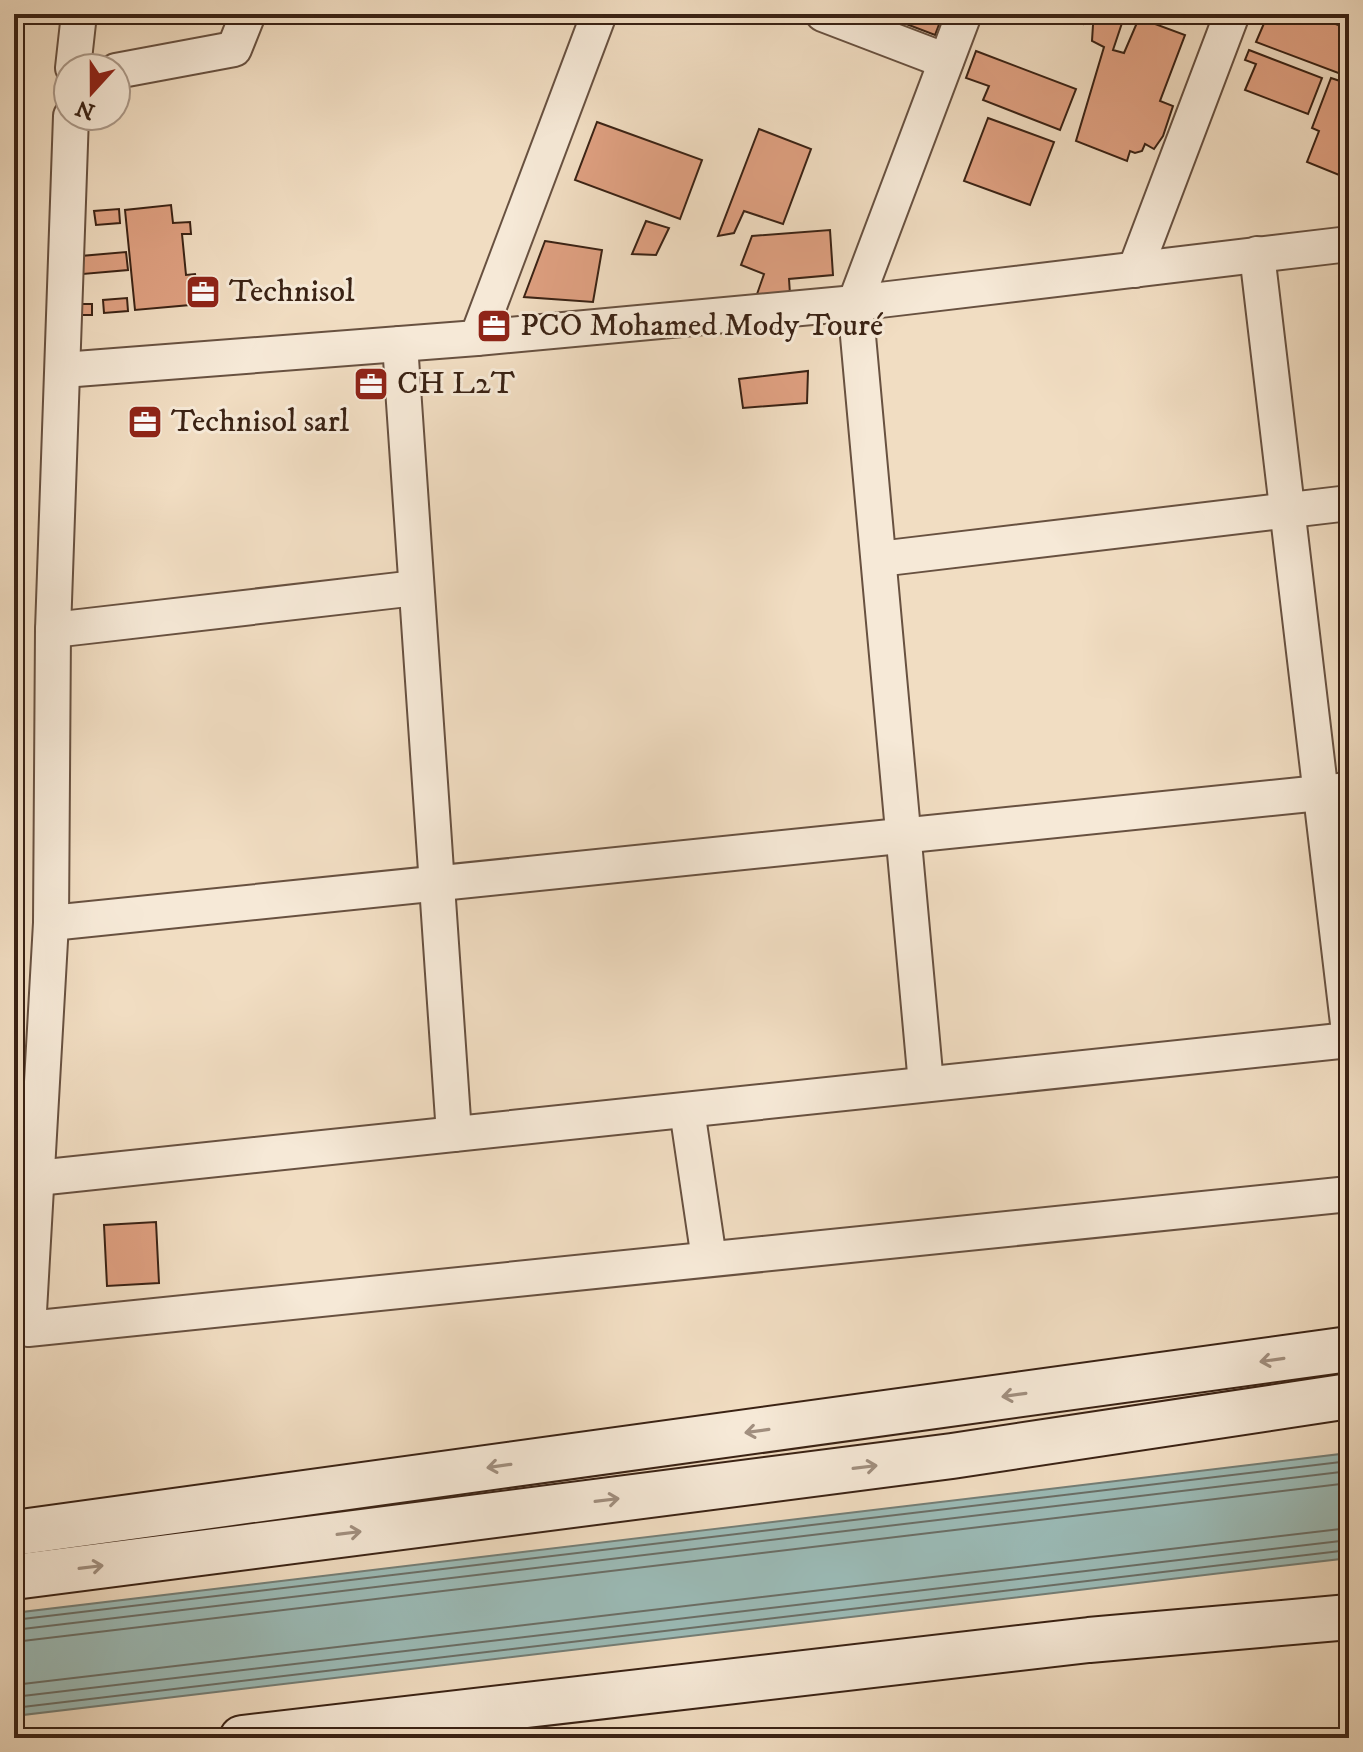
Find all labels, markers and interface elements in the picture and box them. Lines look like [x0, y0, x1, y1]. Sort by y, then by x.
north arrow [52, 52, 132, 132]
text: N [72, 93, 99, 125]
place label: Technisol [229, 272, 355, 312]
office icon: Technisol [184, 273, 222, 311]
place label: PCO Mohamed Mody Touré [520, 306, 884, 346]
office icon: PCO Mohamed Mody Touré [475, 307, 513, 345]
place label: CH L2T [397, 364, 515, 404]
office icon: CH L2T [352, 365, 390, 403]
place label: Technisol sarl [171, 402, 349, 442]
office icon: Technisol sarl [126, 403, 164, 441]
one-way arrow [1259, 1352, 1286, 1367]
one-way arrow [1002, 1388, 1027, 1403]
one-way arrow [745, 1424, 770, 1439]
one-way arrow [487, 1459, 512, 1474]
one-way arrow [852, 1459, 877, 1474]
one-way arrow [594, 1492, 619, 1507]
one-way arrow [335, 1526, 362, 1541]
one-way arrow [77, 1559, 104, 1574]

